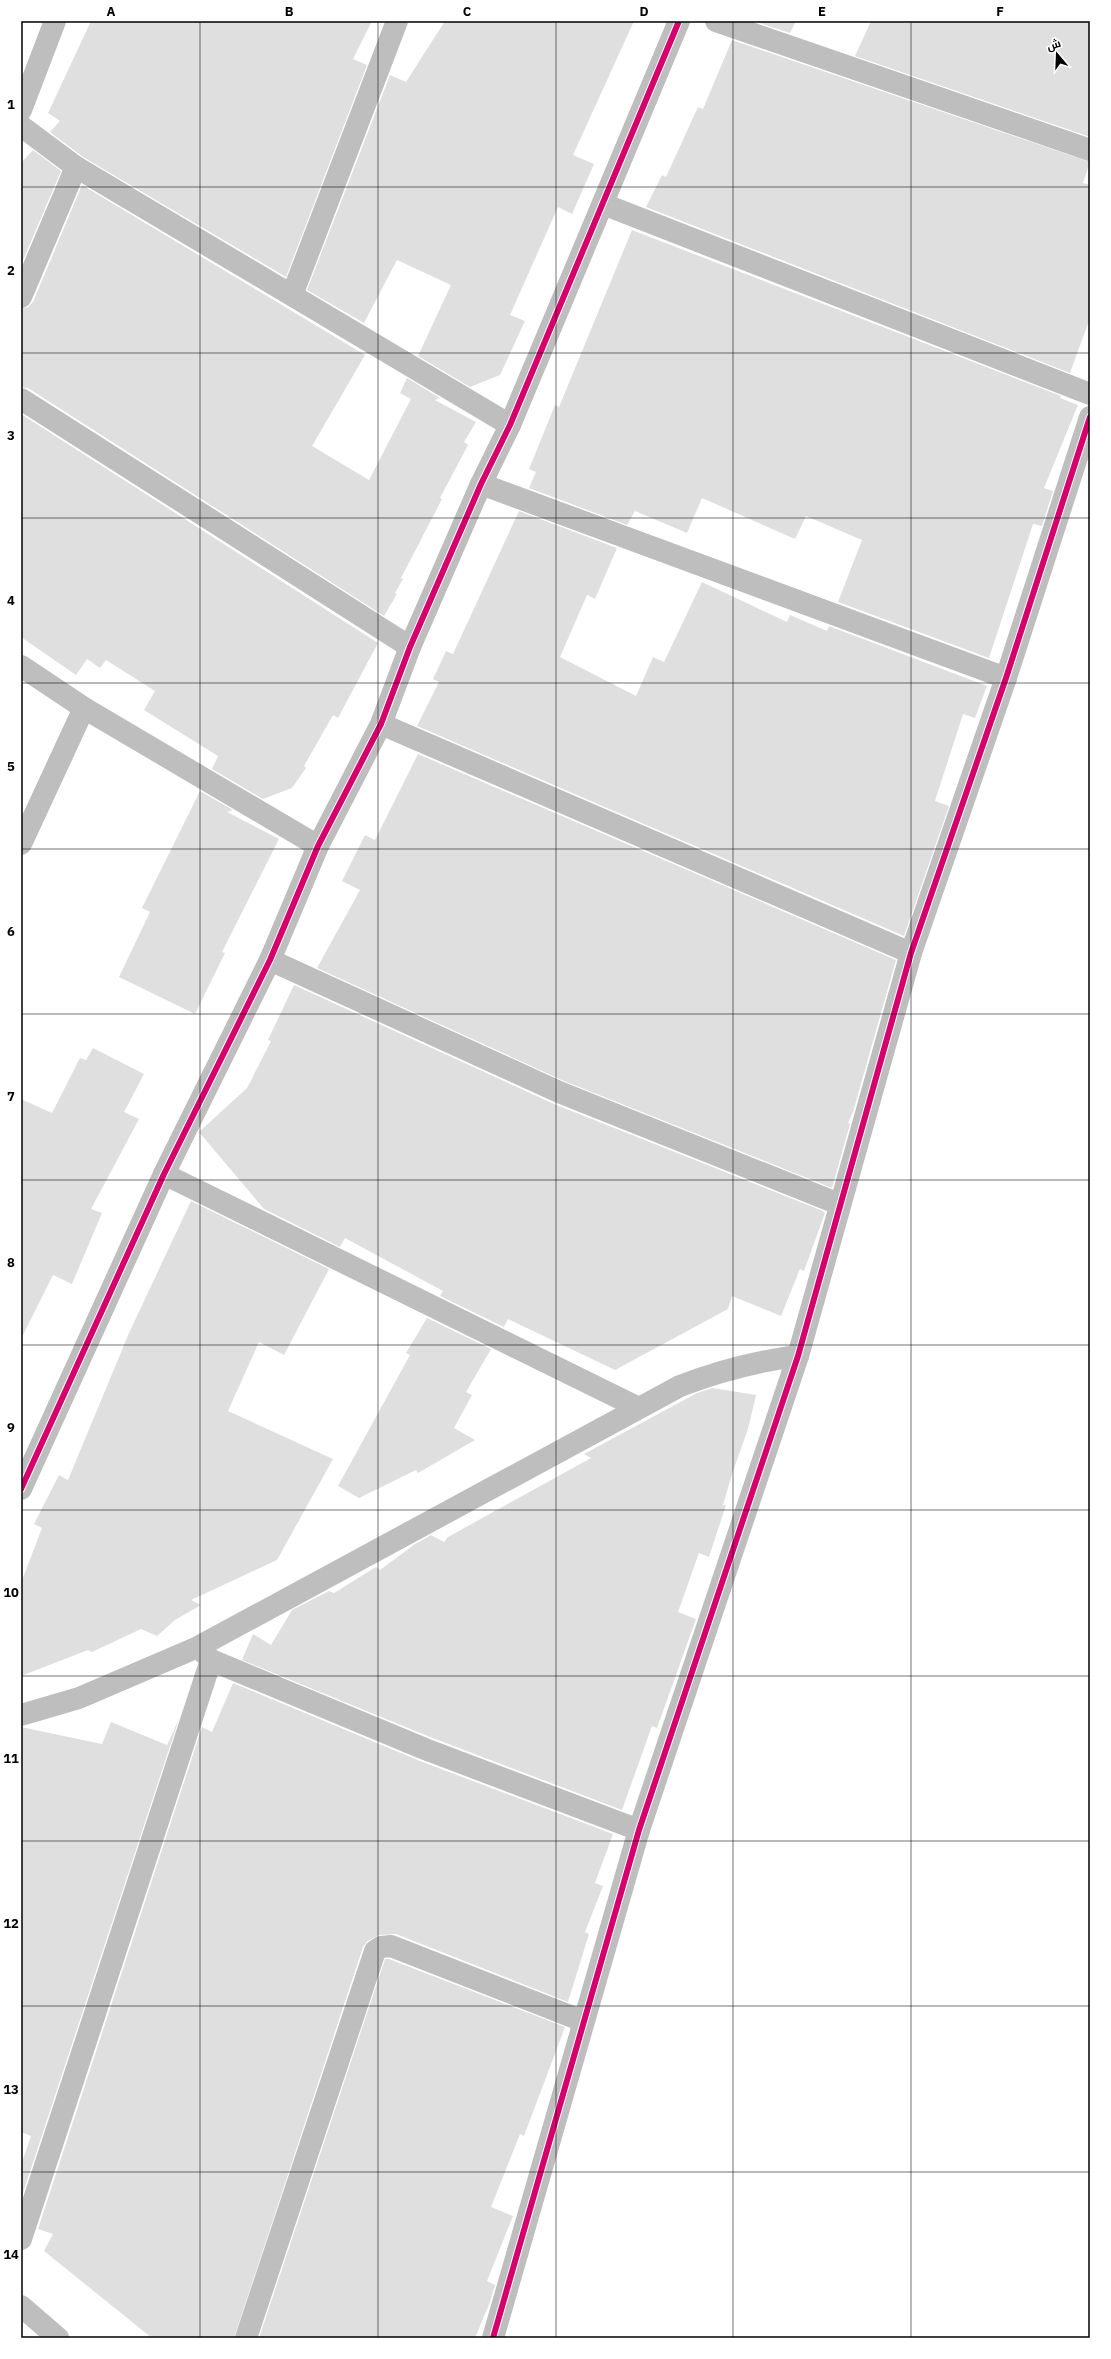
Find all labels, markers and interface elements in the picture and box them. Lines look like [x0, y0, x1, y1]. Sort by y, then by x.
text: A [107, 3, 116, 20]
text: B [285, 3, 294, 20]
text: C [463, 3, 472, 20]
text: D [639, 3, 649, 20]
text: E [818, 3, 826, 20]
text: F [996, 3, 1004, 20]
north arrow [1037, 34, 1077, 74]
text: ش [1045, 36, 1063, 53]
text: 1 [7, 96, 15, 113]
text: 2 [7, 262, 15, 279]
text: 3 [7, 427, 15, 444]
text: 4 [7, 592, 15, 609]
text: 5 [7, 758, 15, 775]
text: 6 [7, 923, 15, 940]
text: 7 [7, 1088, 15, 1105]
text: 8 [7, 1254, 15, 1271]
text: 9 [7, 1419, 15, 1436]
text: 10 [3, 1584, 19, 1601]
text: 11 [3, 1750, 19, 1767]
text: 12 [3, 1915, 19, 1932]
text: 13 [3, 2081, 19, 2098]
text: 14 [3, 2246, 19, 2263]

